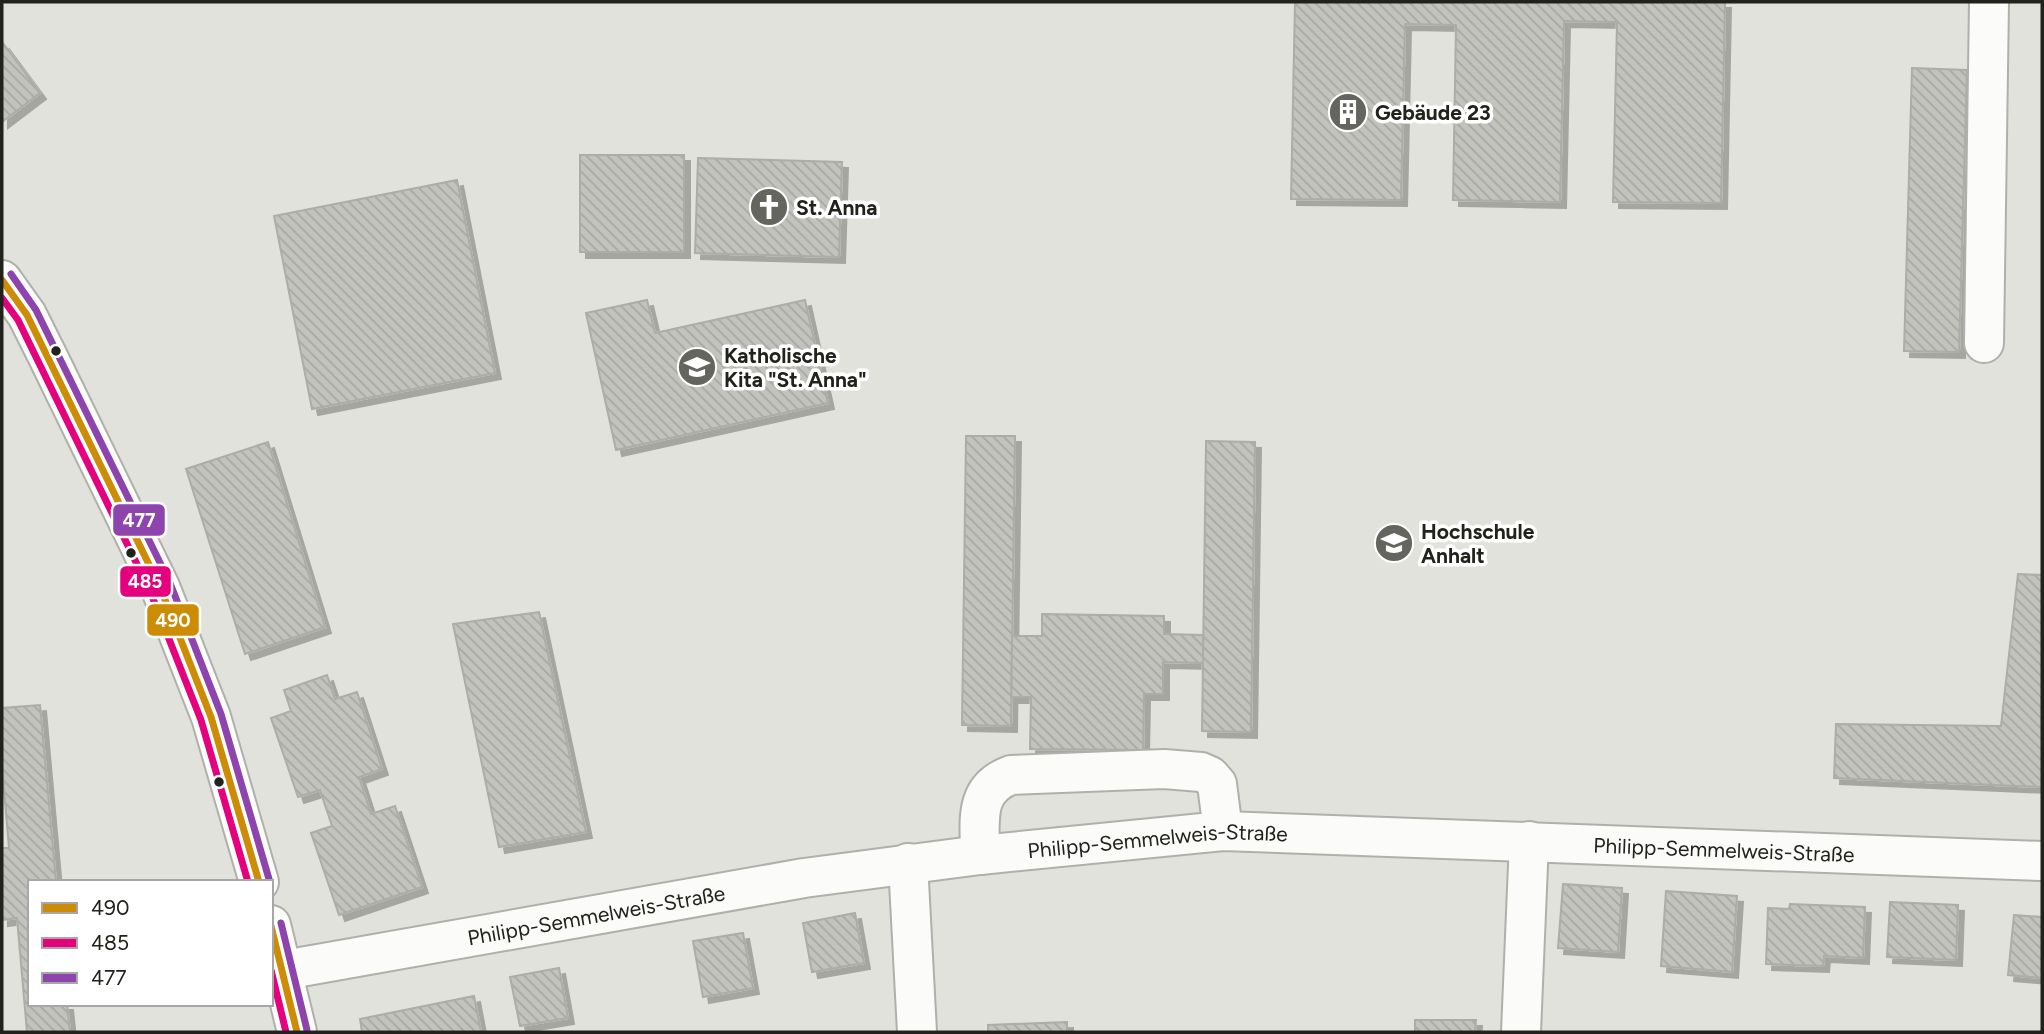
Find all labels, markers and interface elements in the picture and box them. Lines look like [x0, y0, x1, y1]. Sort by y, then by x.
building icon: Gebäude 23 [1327, 91, 1369, 133]
place label: Gebäude 23 [1375, 100, 1491, 125]
church icon: St. Anna [748, 186, 790, 228]
place label: St. Anna [796, 195, 877, 220]
place label: Katholische Kita "St. Anna" [724, 343, 867, 392]
unlabelled marker [49, 344, 63, 358]
school or university icon: Katholische Kita "St. Anna" [676, 346, 718, 388]
line badge: 477 [112, 503, 166, 537]
text: 477 [122, 509, 156, 532]
place label: Hochschule Anhalt [1421, 519, 1535, 568]
school or university icon: Hochschule Anhalt [1373, 522, 1415, 564]
unlabelled marker [124, 546, 138, 560]
line badge: 485 [119, 565, 172, 598]
text: 485 [128, 570, 162, 593]
line badge: 490 [146, 603, 200, 637]
text: 490 [155, 609, 191, 632]
unlabelled marker [212, 775, 226, 789]
street label: Philipp-Semmelweis-Straße [1026, 818, 1288, 863]
street label: Philipp-Semmelweis-Straße [1593, 832, 1855, 867]
legend [28, 880, 273, 1006]
street label: Philipp-Semmelweis-Straße [465, 880, 727, 950]
text: 490 [91, 895, 129, 920]
text: 485 [91, 930, 129, 955]
text: 477 [91, 965, 127, 990]

